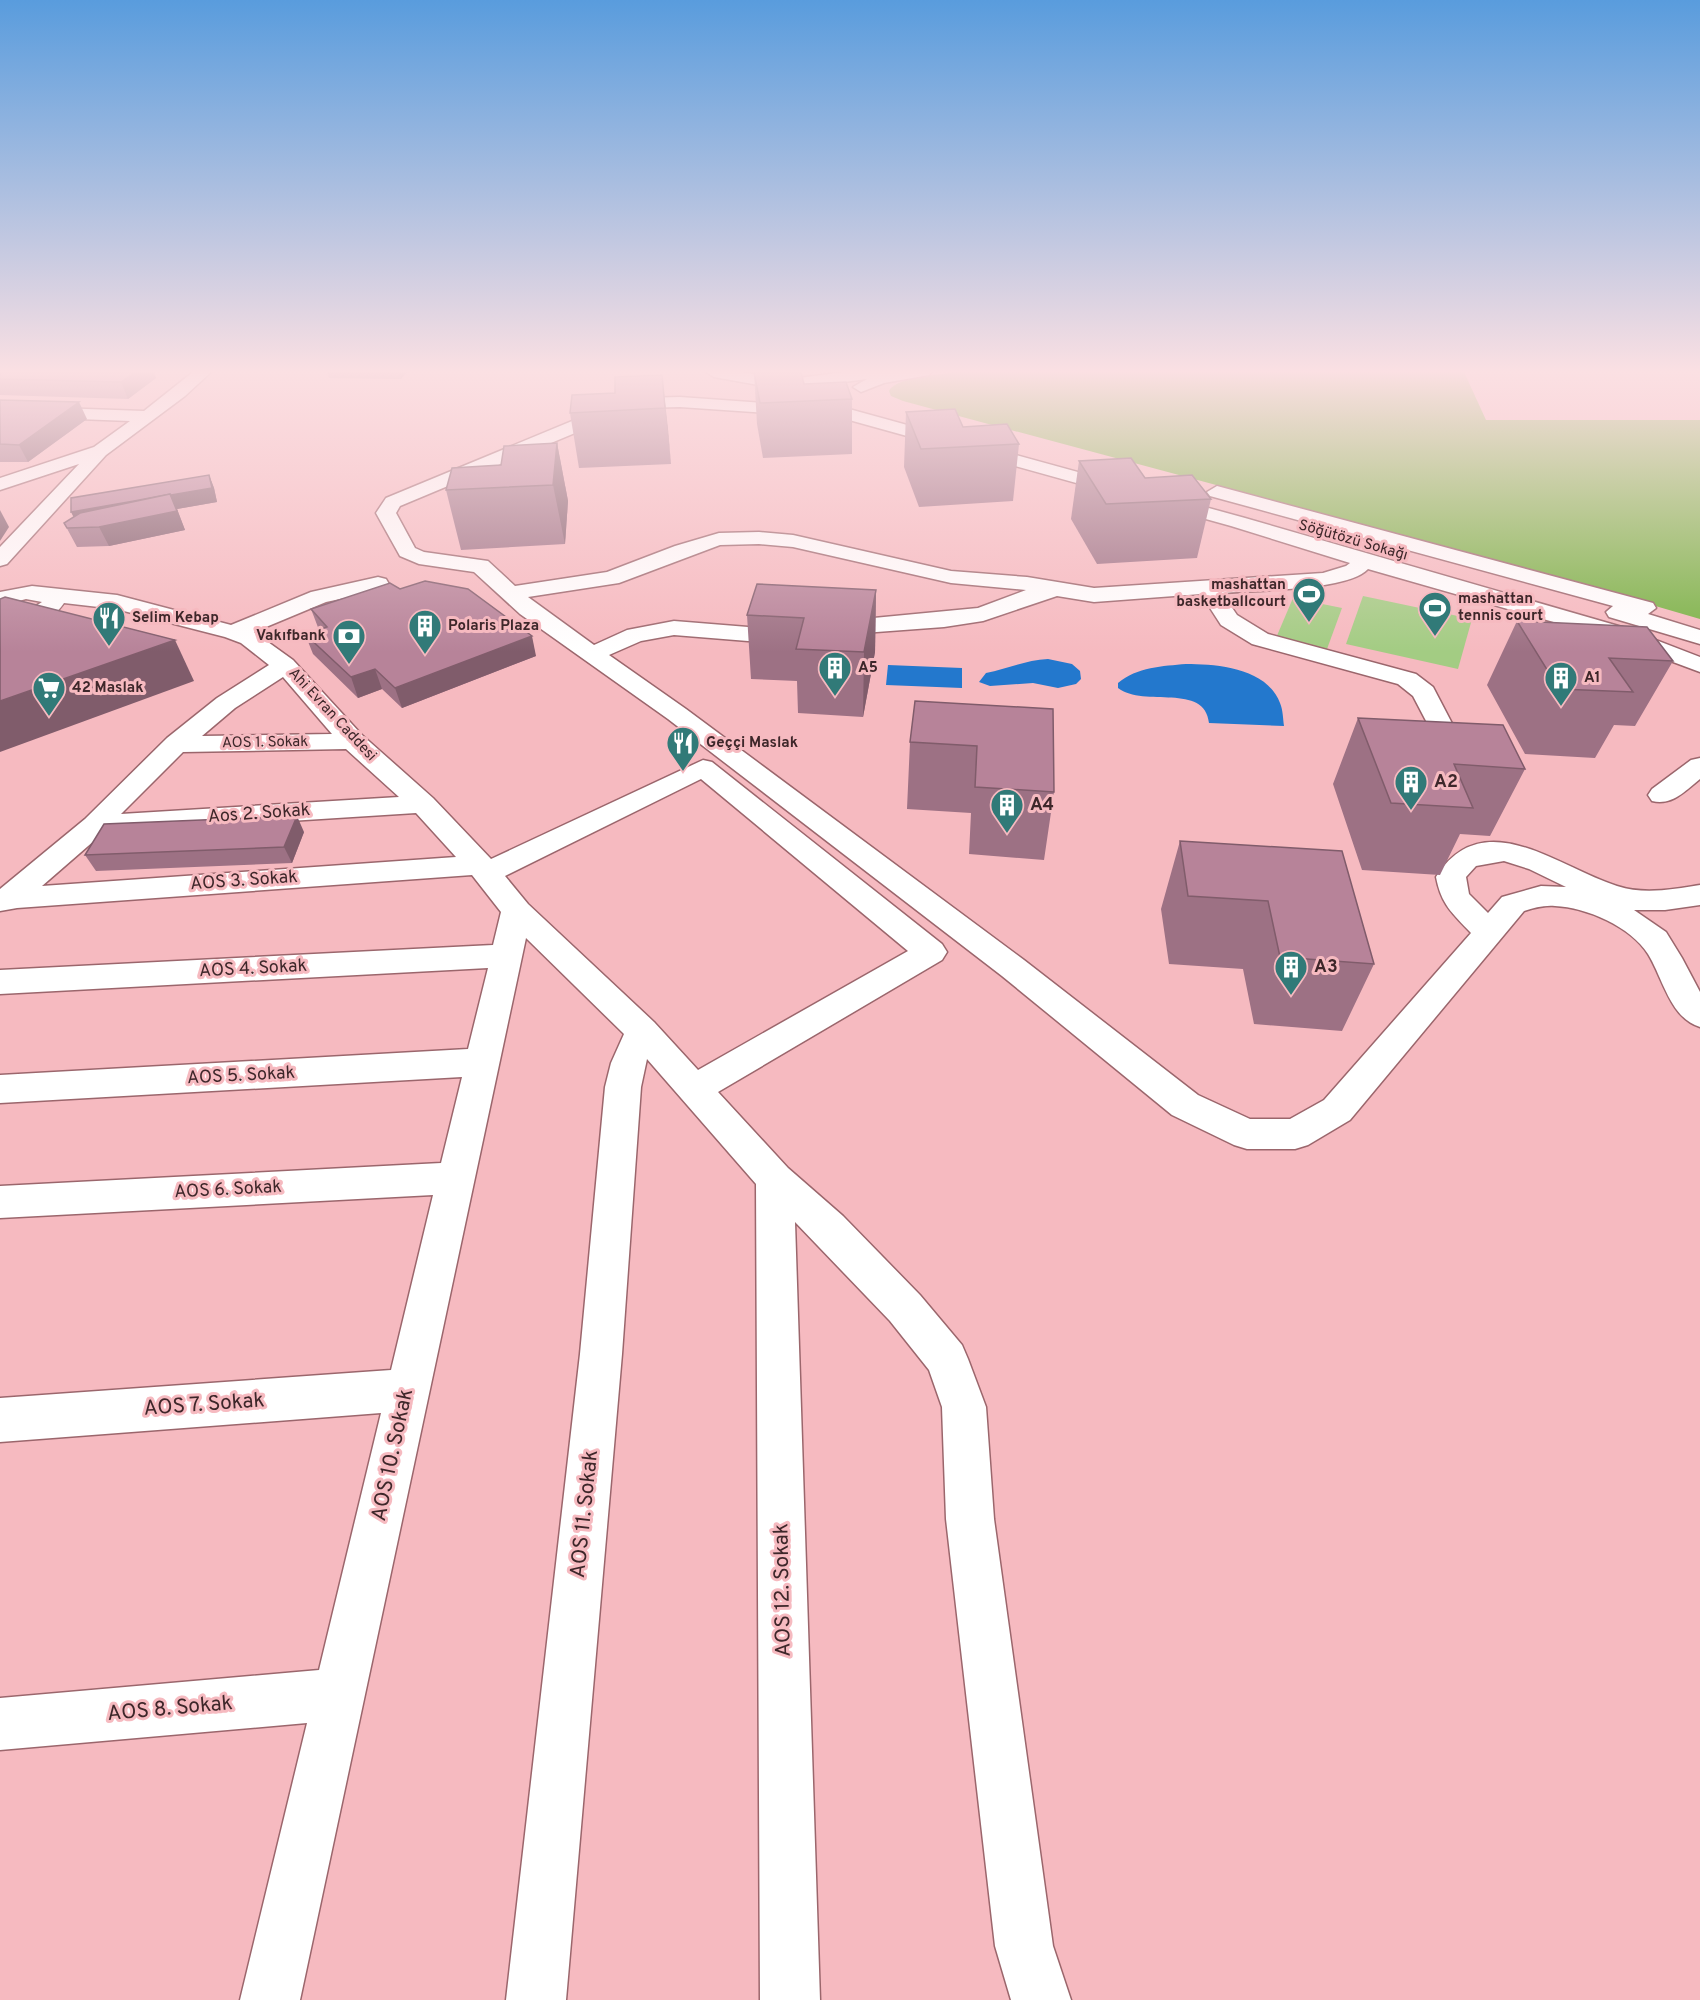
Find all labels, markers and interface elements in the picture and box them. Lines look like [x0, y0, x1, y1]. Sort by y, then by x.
street label: Söğütözü Sokağı [1296, 516, 1410, 566]
place label: mashattan basketballcourt [1176, 576, 1286, 612]
sports icon: mashattan basketballcourt [1291, 576, 1327, 623]
sports icon: mashattan tennis court [1417, 590, 1453, 637]
place label: mashattan tennis court [1458, 590, 1543, 626]
restaurant icon: Selim Kebap [91, 600, 127, 647]
building icon: Polaris Plaza [407, 608, 443, 655]
place label: Selim Kebap [132, 609, 219, 628]
place label: Polaris Plaza [448, 617, 539, 636]
bank icon: Vakıfbank [331, 618, 367, 665]
place label: Vakıfbank [256, 627, 326, 646]
building icon: A5 [817, 650, 853, 697]
place label: A5 [858, 659, 878, 678]
building icon: A1 [1543, 660, 1579, 707]
street label: Ahi Evran Caddesi [284, 664, 380, 766]
place label: A1 [1584, 669, 1601, 688]
supermarket icon: 42 Maslak [31, 670, 67, 717]
place label: 42 Maslak [72, 679, 144, 698]
restaurant icon: Geççi Maslak [665, 725, 701, 772]
street label: AOS 1. Sokak [222, 733, 308, 753]
place label: Geççi Maslak [706, 734, 798, 753]
building icon: A2 [1393, 764, 1429, 811]
place label: A2 [1434, 771, 1458, 794]
building icon: A4 [989, 787, 1025, 834]
place label: A4 [1030, 794, 1054, 817]
street label: Aos 2. Sokak [207, 799, 311, 829]
street label: AOS 3. Sokak [189, 866, 299, 896]
building icon: A3 [1273, 949, 1309, 996]
street label: AOS 4. Sokak [198, 955, 308, 983]
place label: A3 [1314, 956, 1338, 979]
street label: AOS 5. Sokak [186, 1062, 296, 1090]
street label: AOS 6. Sokak [174, 1176, 282, 1204]
street label: AOS 10. Sokak [366, 1386, 420, 1524]
street label: AOS 7. Sokak [143, 1387, 265, 1423]
street label: AOS 11. Sokak [565, 1449, 605, 1579]
street label: AOS 12. Sokak [768, 1523, 798, 1657]
street label: AOS 8. Sokak [106, 1690, 234, 1728]

